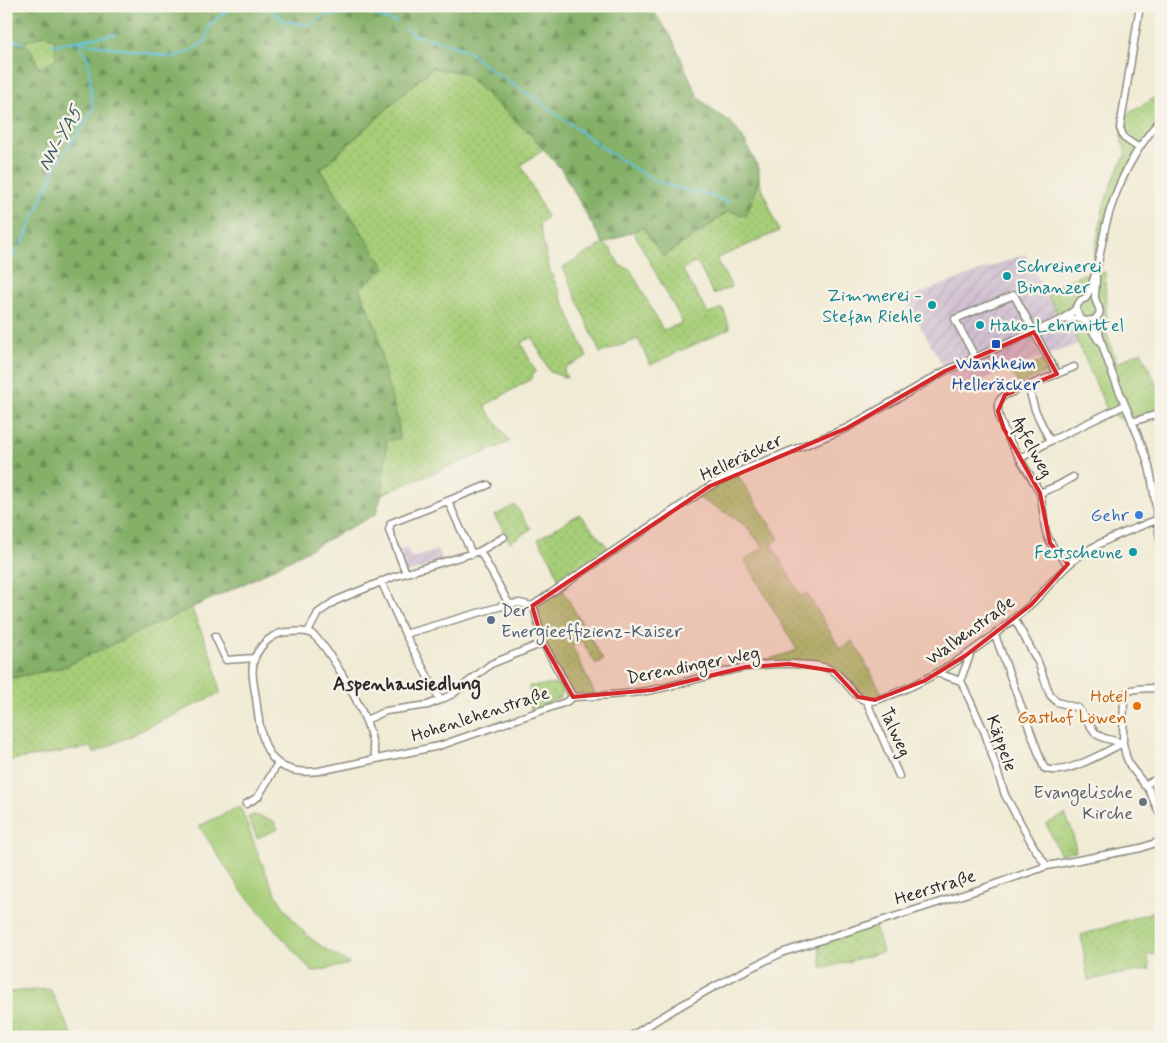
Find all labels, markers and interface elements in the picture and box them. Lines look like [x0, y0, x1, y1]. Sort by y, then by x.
water label: NN-YA5 [32, 100, 90, 175]
place label: Schreinerei Binanzer [1017, 255, 1102, 300]
marker: Schreinerei Binanzer [1001, 270, 1013, 282]
place label: Zimmerei - Stefan Riehle [822, 284, 922, 329]
marker: Zimmerei - Stefan Riehle [926, 299, 938, 311]
place label: Hako-Lehrmittel [990, 314, 1124, 338]
marker: Hako-Lehrmittel [974, 319, 986, 331]
marker: Wankheim Helleräcker [990, 338, 1002, 350]
place label: Wankheim Helleräcker [952, 352, 1041, 397]
street label: Apfelweg [1005, 413, 1058, 483]
street label: Helleräcker [696, 428, 787, 487]
place label: Gehr [1090, 504, 1130, 528]
marker: Gehr [1133, 509, 1145, 521]
place label: Festscheune [1034, 541, 1123, 565]
marker: Festscheune [1127, 546, 1139, 558]
street label: Walbenstraße [921, 590, 1020, 671]
place label: Der Energieeffizienz-Kaiser [501, 599, 683, 645]
marker: Der Energieeffizienz-Kaiser [485, 614, 497, 626]
street label: Derendinger Weg [625, 641, 762, 692]
district label: Aspenhausiedlung [333, 672, 481, 700]
street label: Hohenlehenstraße [408, 681, 553, 749]
place label: Hotel Gasthof Löwen [1017, 685, 1127, 730]
marker: Hotel Gasthof Löwen [1131, 700, 1143, 712]
street label: Talweg [874, 704, 917, 761]
street label: Käppele [980, 712, 1022, 775]
place label: Evangelische Kirche [1033, 781, 1133, 826]
marker: Evangelische Kirche [1137, 796, 1149, 808]
street label: Heerstraße [892, 864, 979, 912]

